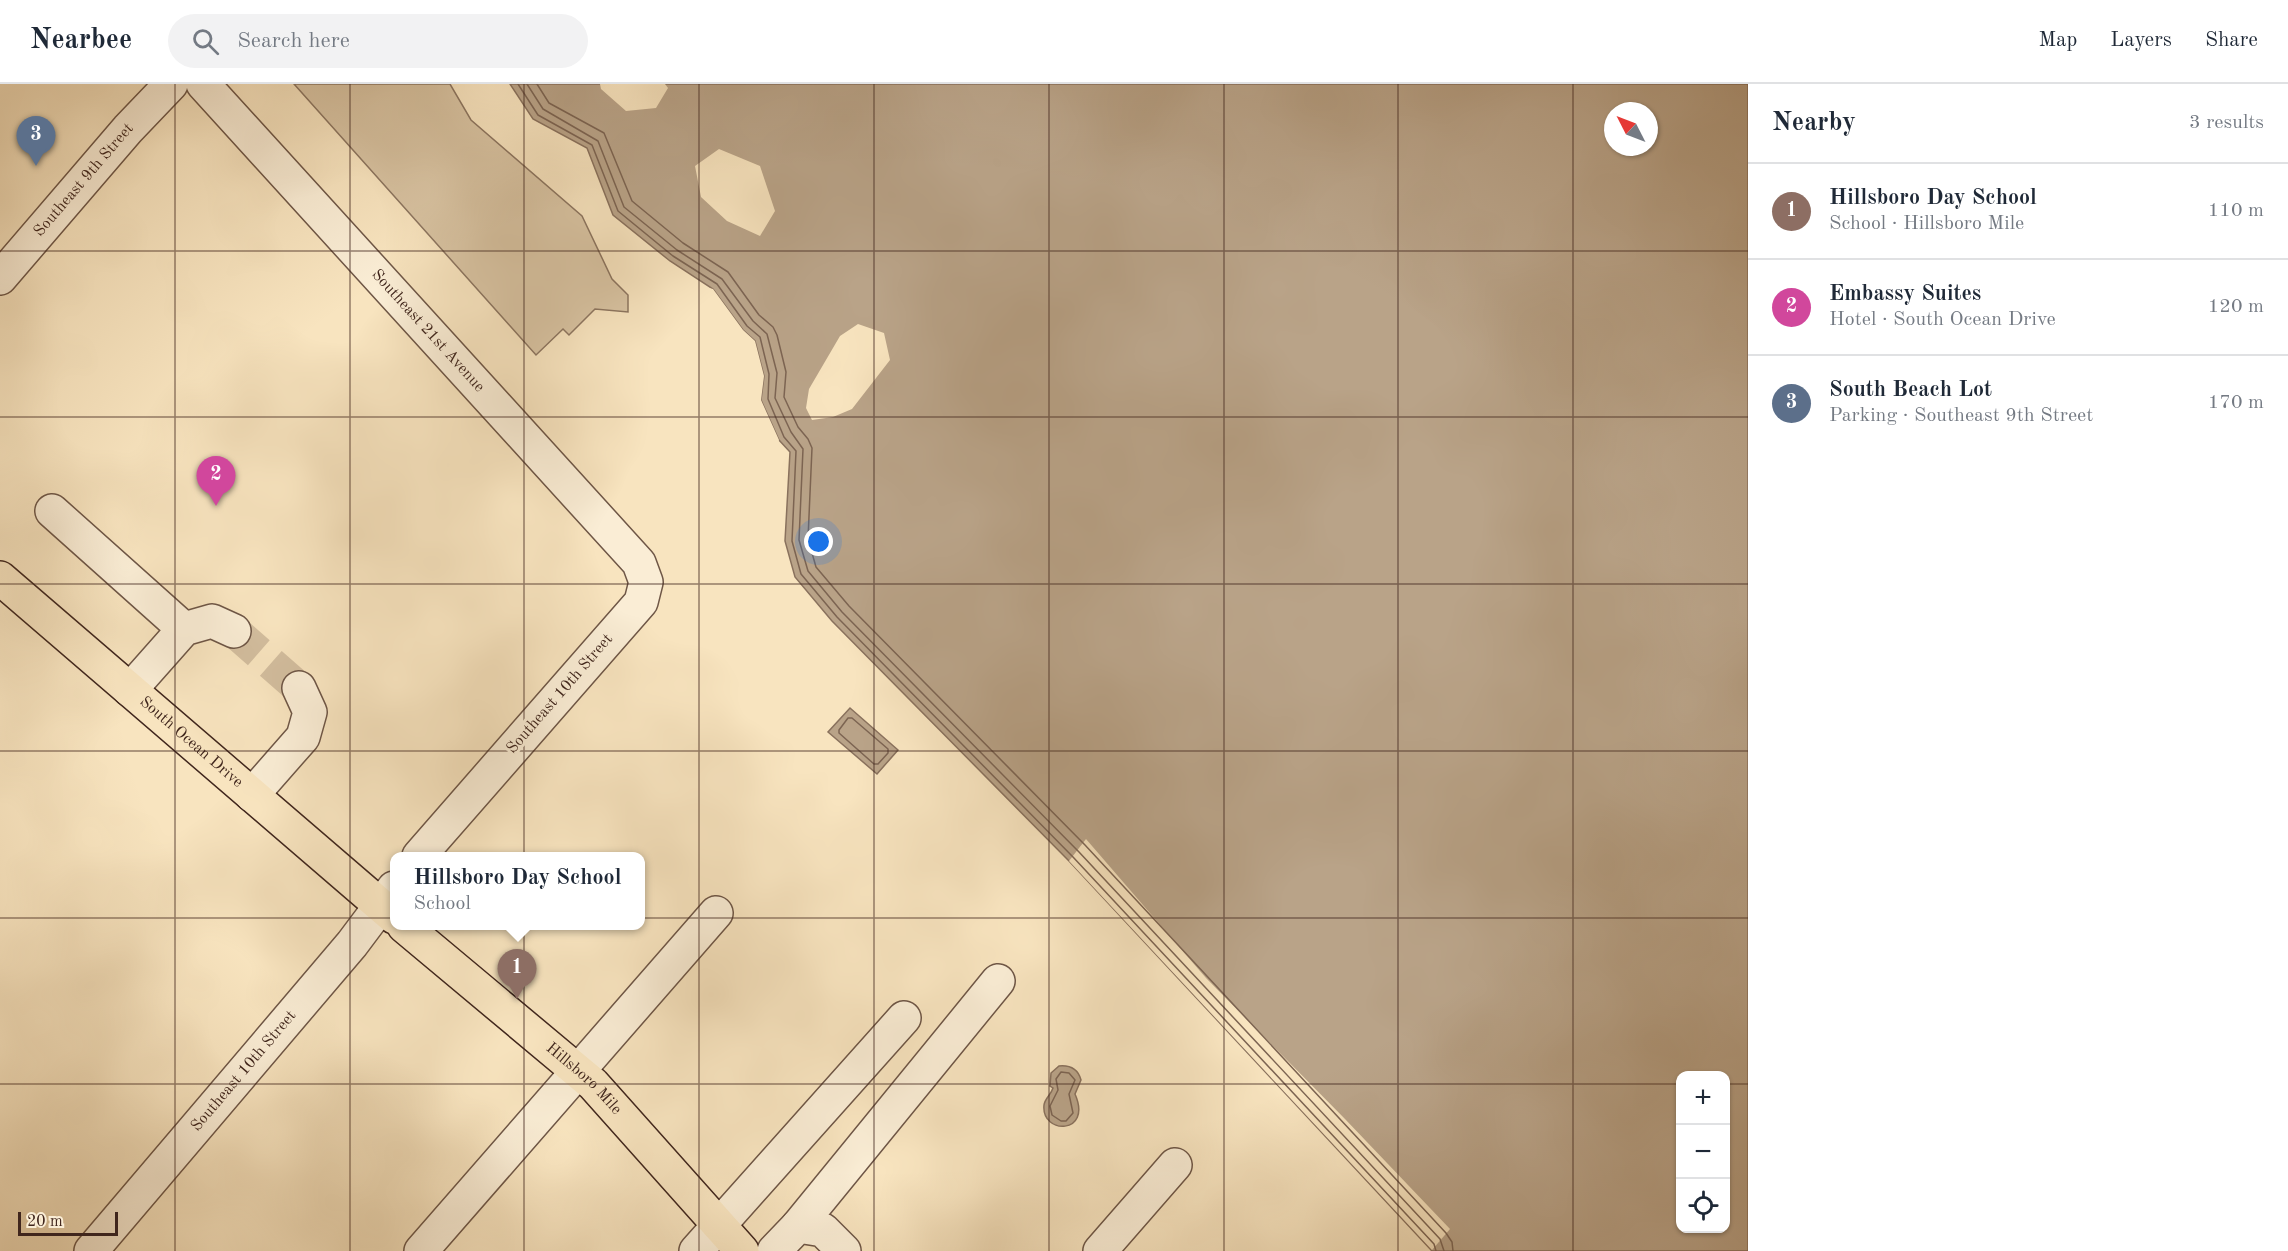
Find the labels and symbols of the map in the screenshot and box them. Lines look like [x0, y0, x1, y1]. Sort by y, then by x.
north arrow [1604, 102, 1658, 156]
pin: 3 [16, 116, 56, 166]
street label: Southeast 9th Street [31, 120, 137, 240]
street label: Southeast 21st Avenue [368, 267, 487, 395]
pin: 2 [196, 456, 236, 506]
your location [804, 527, 833, 556]
street label: Southeast 10th Street [504, 631, 616, 757]
street label: South Ocean Drive [136, 694, 246, 791]
pin: 1 [498, 950, 536, 999]
street label: Southeast 10th Street [188, 1007, 300, 1135]
street label: Hillsboro Mile [543, 1040, 624, 1118]
scale bar [18, 1209, 118, 1236]

